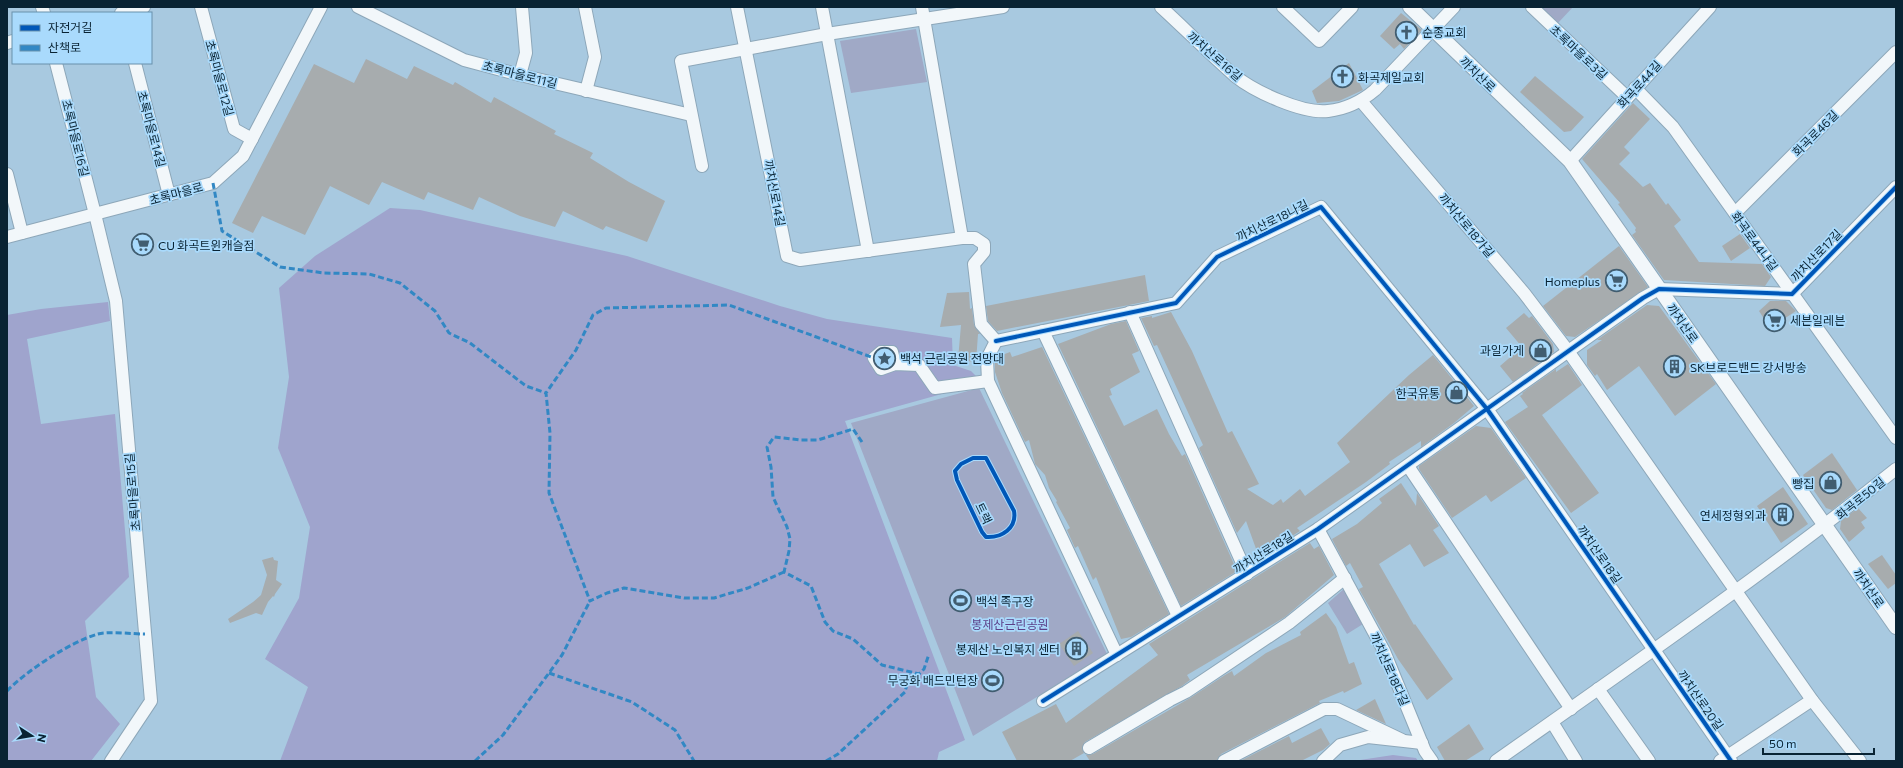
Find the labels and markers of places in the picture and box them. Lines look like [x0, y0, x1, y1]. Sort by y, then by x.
church icon: 순종교회 [1393, 19, 1419, 45]
place label: 순종교회 [1422, 25, 1466, 39]
church icon: 화곡제일교회 [1330, 64, 1356, 90]
place label: 화곡제일교회 [1358, 70, 1424, 84]
supermarket icon: CU 화곡트윈캐슬점 [130, 232, 156, 258]
place label: CU 화곡트윈캐슬점 [158, 238, 255, 252]
supermarket icon: Homeplus [1603, 268, 1629, 294]
place label: Homeplus [1545, 274, 1600, 288]
supermarket icon: 세븐일레븐 [1761, 307, 1787, 333]
place label: 세븐일레븐 [1790, 313, 1845, 327]
shop icon: 과일가게 [1527, 337, 1553, 363]
place label: 과일가게 [1480, 343, 1524, 357]
place icon: 백석 근린공원 전망대 [872, 345, 898, 371]
place label: 백석 근린공원 전망대 [900, 351, 1004, 365]
building icon: SK브로드밴드 강서방송 [1662, 354, 1688, 380]
place label: SK브로드밴드 강서방송 [1690, 360, 1807, 374]
shop icon: 한국유통 [1443, 380, 1469, 406]
place label: 한국유통 [1396, 386, 1440, 400]
shop icon: 빵집 [1817, 470, 1843, 496]
place label: 빵집 [1792, 476, 1814, 490]
building icon: 연세정형외과 [1769, 502, 1795, 528]
place label: 연세정형외과 [1700, 508, 1766, 522]
sports icon: 백석 족구장 [947, 588, 973, 614]
place label: 백석 족구장 [976, 594, 1034, 608]
building icon: 봉제산 노인복지 센터 [1063, 636, 1089, 662]
place label: 봉제산 노인복지 센터 [956, 642, 1060, 656]
sports icon: 무궁화 배드민턴장 [980, 667, 1006, 693]
place label: 무궁화 배드민턴장 [887, 673, 978, 687]

